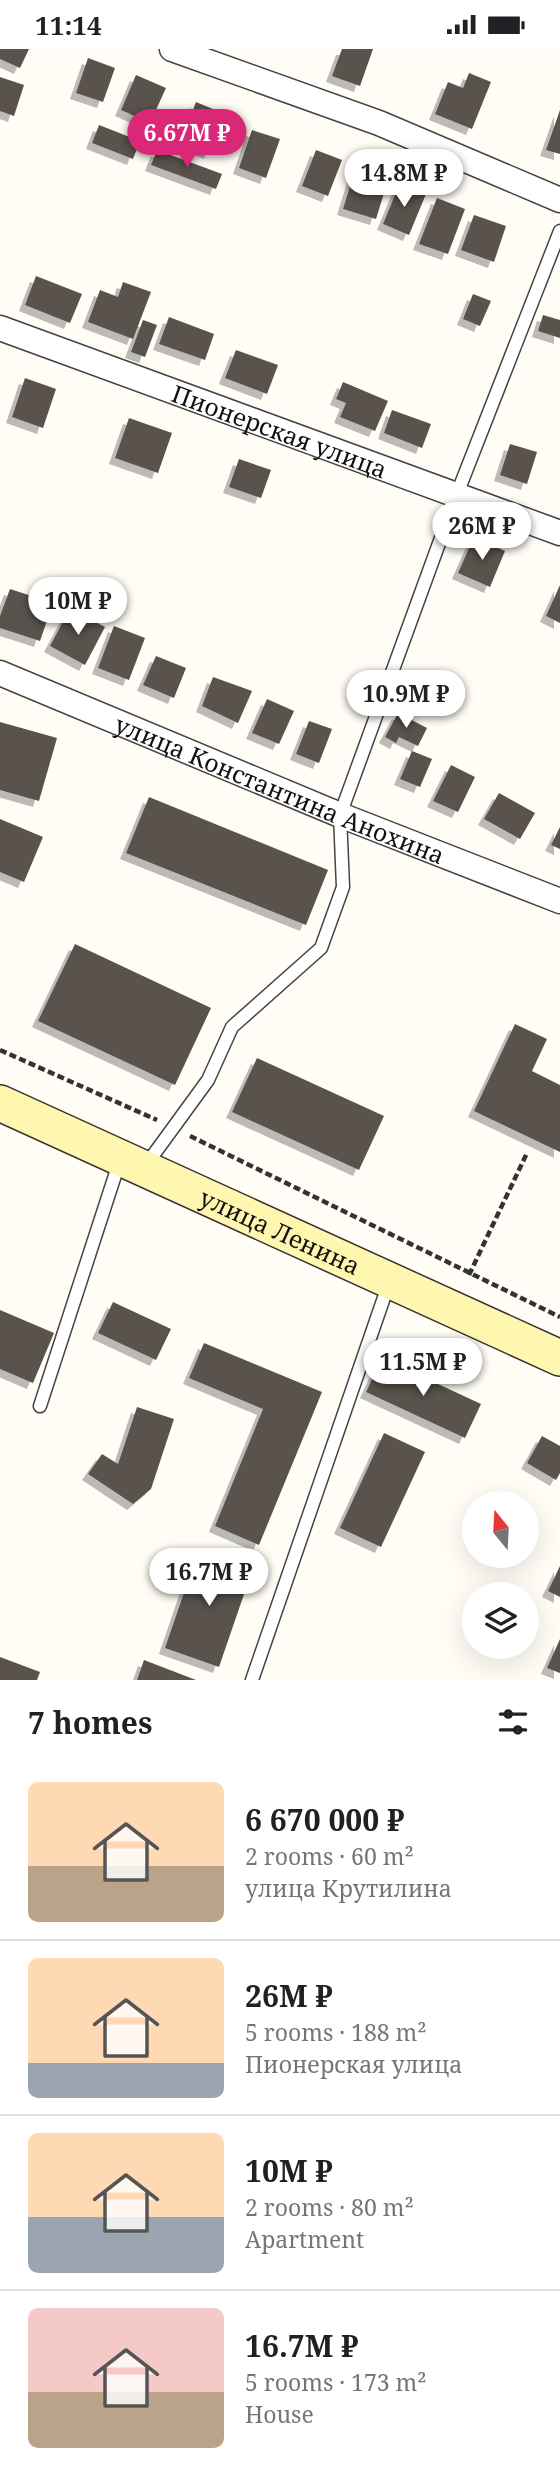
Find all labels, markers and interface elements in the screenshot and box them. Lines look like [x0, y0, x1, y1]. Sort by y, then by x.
text: 11:14 [35, 7, 102, 43]
pin: 6.67M ₽ [122, 109, 252, 169]
text: 6.67M ₽ [143, 116, 231, 148]
pin: 14.8M ₽ [339, 149, 469, 209]
text: 14.8M ₽ [360, 156, 448, 188]
street label: Пионерская улица [168, 376, 392, 485]
pin: 26M ₽ [433, 503, 531, 562]
text: 26M ₽ [448, 509, 516, 541]
pin: 10M ₽ [29, 577, 127, 637]
text: 10M ₽ [44, 584, 112, 616]
pin: 10.9M ₽ [341, 671, 471, 730]
text: 10.9M ₽ [362, 677, 450, 709]
street label: улица Константина Анохина [110, 706, 450, 871]
street label: улица Ленина [195, 1180, 366, 1281]
pin: 11.5M ₽ [358, 1339, 488, 1398]
text: 11.5M ₽ [379, 1345, 467, 1377]
north arrow [462, 1491, 539, 1568]
map controls [462, 1491, 539, 1659]
pin: 16.7M ₽ [144, 1549, 274, 1608]
text: 16.7M ₽ [165, 1555, 253, 1587]
button: layers [462, 1582, 539, 1659]
text: 7 homes [28, 1702, 152, 1743]
icon: filters [494, 1703, 532, 1741]
text: 6 670 000 ₽ [245, 1799, 405, 1840]
icon: home [84, 1810, 168, 1894]
text: 2 rooms · 60 m² [245, 1840, 414, 1872]
text: улица Крутилина [245, 1872, 452, 1904]
text: 26M ₽ [245, 1975, 333, 2016]
icon: home [84, 1986, 168, 2070]
text: 5 rooms · 188 m² [245, 2016, 427, 2048]
text: Пионерская улица [245, 2048, 462, 2080]
text: 10M ₽ [245, 2150, 333, 2191]
icon: home [84, 2161, 168, 2245]
text: 2 rooms · 80 m² [245, 2191, 414, 2223]
text: Apartment [245, 2223, 364, 2255]
text: 16.7M ₽ [245, 2325, 359, 2366]
icon: home [84, 2336, 168, 2420]
text: 5 rooms · 173 m² [245, 2366, 427, 2398]
text: House [245, 2398, 314, 2430]

